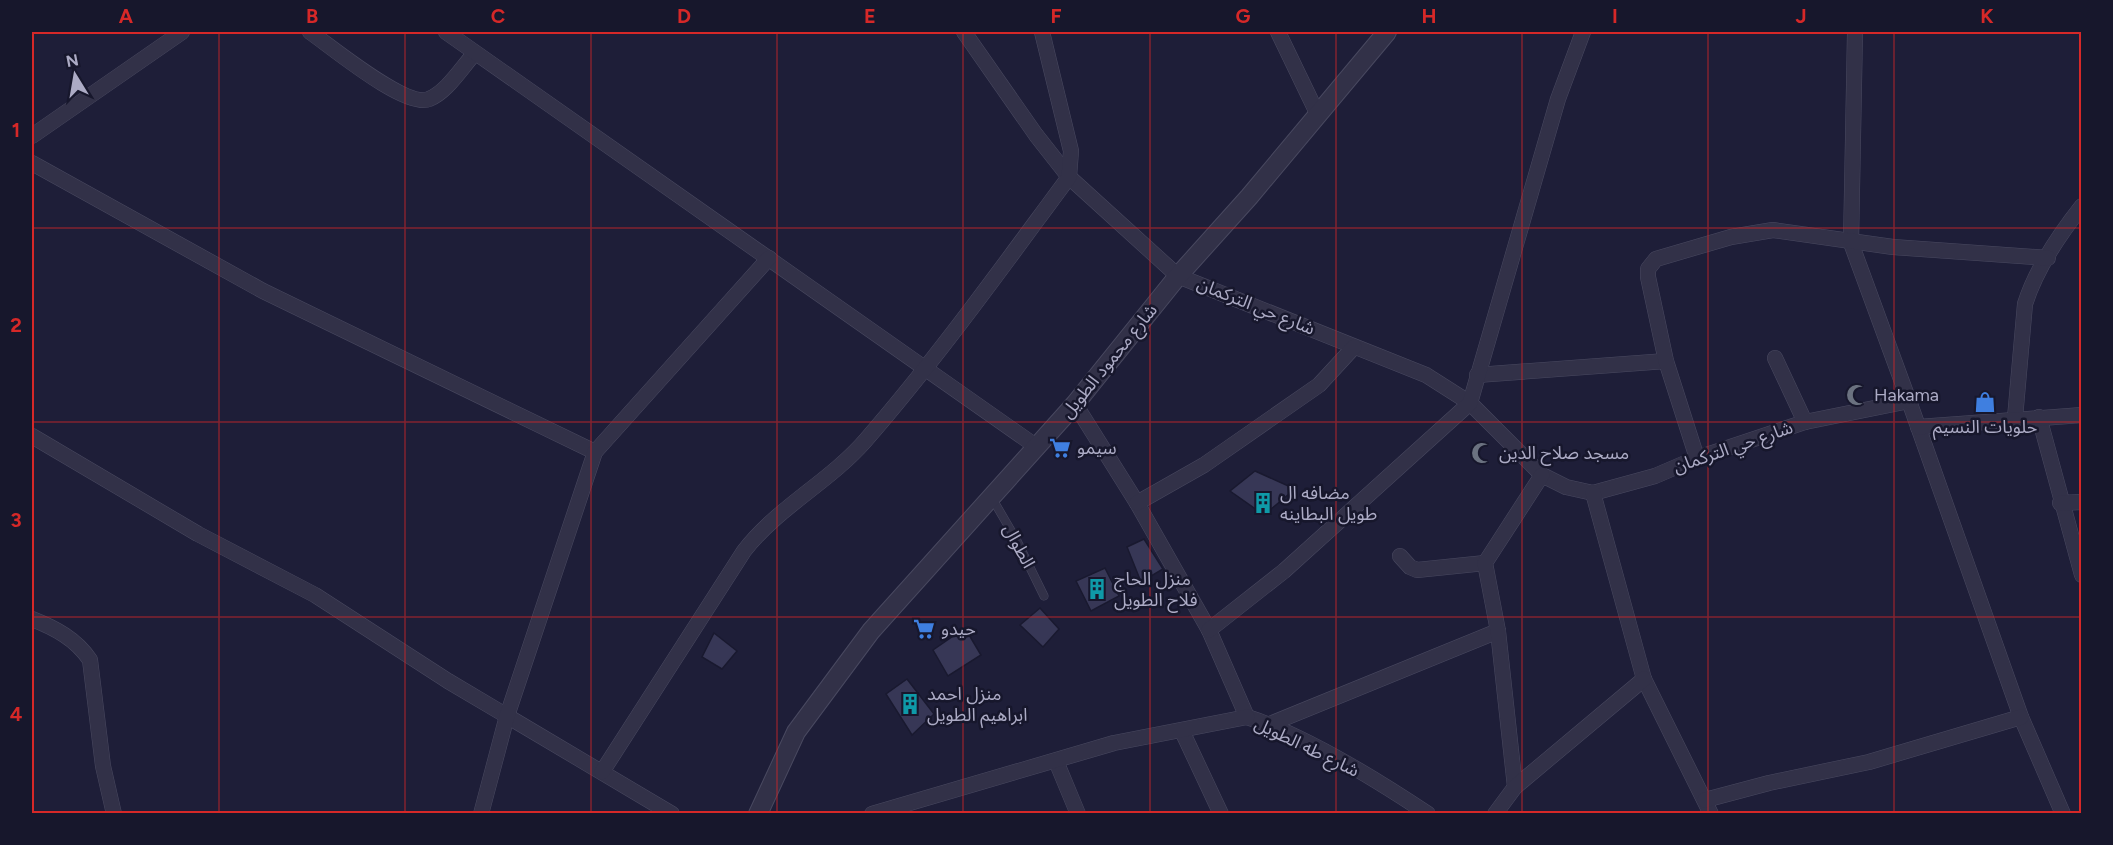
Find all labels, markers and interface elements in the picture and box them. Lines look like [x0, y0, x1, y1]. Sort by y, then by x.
text: A [119, 4, 134, 28]
text: B [306, 4, 318, 28]
text: C [491, 4, 505, 28]
text: D [677, 4, 691, 28]
text: E [864, 4, 876, 28]
text: F [1050, 4, 1062, 28]
text: G [1236, 4, 1251, 28]
text: H [1422, 4, 1437, 28]
text: I [1612, 4, 1618, 28]
text: J [1795, 4, 1807, 28]
text: K [1980, 4, 1994, 28]
north arrow [45, 45, 105, 105]
text: N [64, 50, 80, 71]
text: 1 [12, 118, 20, 142]
street label: شارع حي التركمان [1193, 272, 1318, 342]
street label: شارع محمود الطويل [1056, 299, 1164, 425]
text: 2 [10, 313, 22, 337]
mosque icon: Hakama [1845, 383, 1869, 407]
place label: Hakama [1874, 384, 1939, 406]
shop icon: حلويات النسيم [1973, 390, 1997, 414]
street label: شارع حي التركمان [1670, 416, 1797, 481]
place label: حلويات النسيم [1933, 416, 2037, 440]
supermarket icon: سيمو [1048, 436, 1072, 460]
place label: سيمو [1077, 437, 1117, 459]
mosque icon: مسجد صلاح الدين [1470, 441, 1494, 465]
place label: مسجد صلاح الدين [1499, 442, 1629, 466]
place label: مضافه ال طويل البطاينه [1280, 482, 1377, 525]
building icon: مضافه ال طويل البطاينه [1251, 491, 1275, 515]
text: 3 [10, 508, 22, 532]
street label: الطوال [998, 520, 1040, 572]
place label: منزل الحاج فلاح الطويل [1114, 568, 1198, 613]
building icon: منزل الحاج فلاح الطويل [1085, 577, 1109, 601]
supermarket icon: حيدو [912, 617, 936, 641]
place label: حيدو [941, 618, 976, 640]
place label: منزل احمد ابراهيم الطويل [927, 683, 1027, 728]
building icon: منزل احمد ابراهيم الطويل [898, 692, 922, 716]
text: 4 [10, 702, 23, 726]
street label: شارع طه الطويل [1250, 712, 1363, 784]

